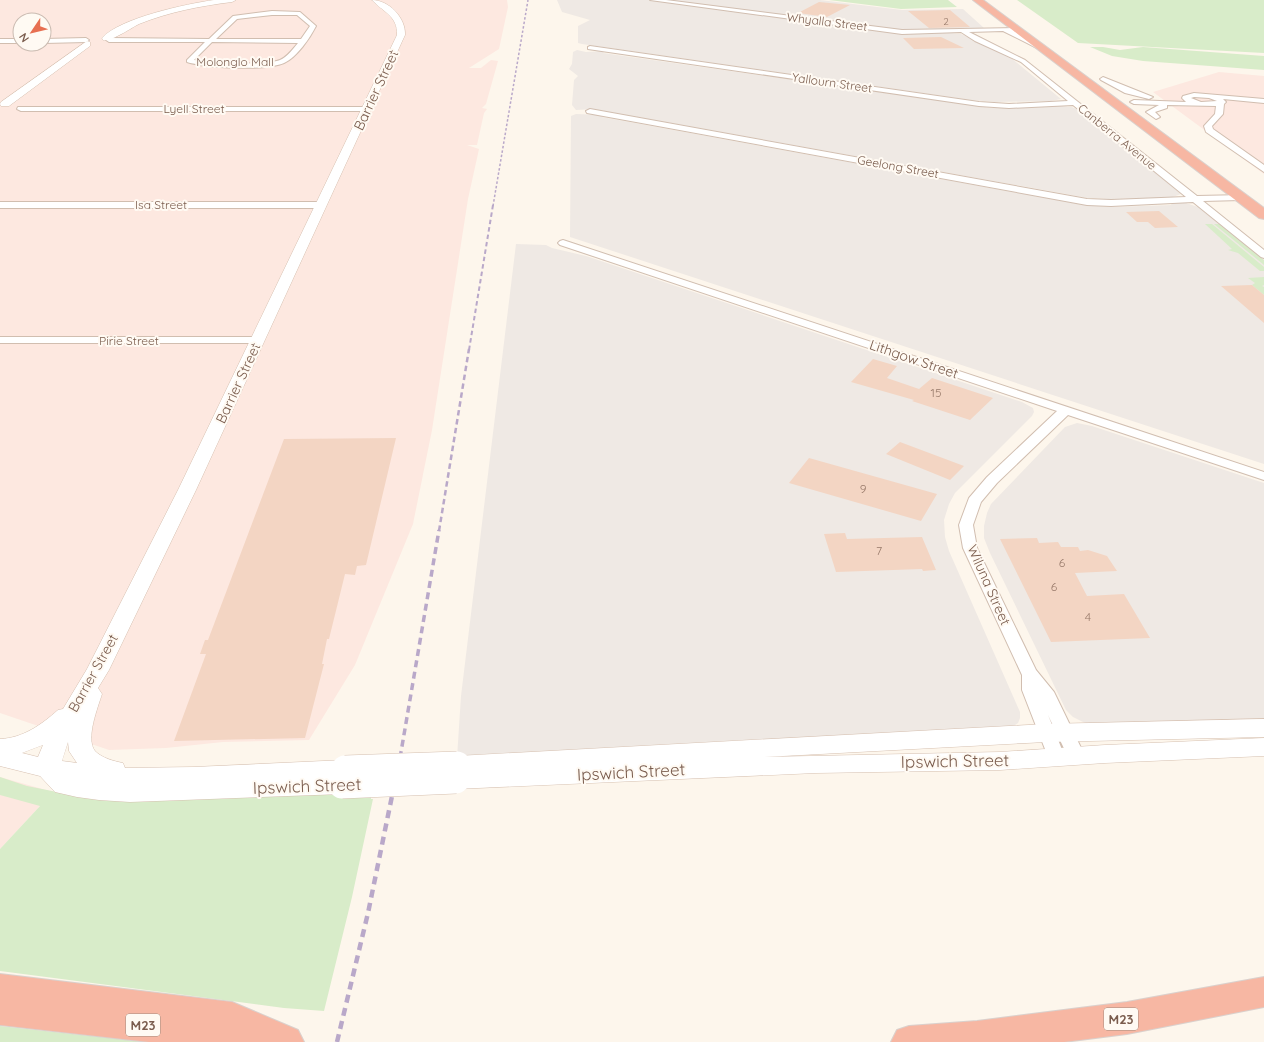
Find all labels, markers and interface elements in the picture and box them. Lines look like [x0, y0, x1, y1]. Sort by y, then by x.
street label: Whyalla Street [786, 9, 868, 34]
north arrow [12, 12, 52, 52]
house number: 2 [943, 15, 949, 28]
text: N [16, 30, 32, 45]
street label: Barrier Street [350, 47, 403, 133]
street label: Molonglo Mall [196, 54, 274, 69]
street label: Yallourn Street [791, 69, 873, 96]
street label: Canberra Avenue [1075, 100, 1160, 173]
street label: Lyell Street [163, 101, 225, 116]
street label: Geelong Street [856, 152, 940, 181]
street label: Isa Street [135, 197, 187, 212]
street label: Pirie Street [99, 333, 159, 348]
street label: Lithgow Street [867, 335, 961, 383]
street label: Barrier Street [212, 340, 265, 426]
house number: 15 [931, 385, 941, 400]
house number: 9 [860, 481, 867, 496]
street label: Wiluna Street [963, 542, 1015, 628]
house number: 7 [876, 543, 882, 558]
house number: 6 [1059, 555, 1066, 570]
house number: 6 [1051, 579, 1058, 594]
house number: 4 [1085, 609, 1091, 624]
street label: Barrier Street [64, 630, 122, 715]
street label: Ipswich Street [901, 749, 1010, 772]
street label: Ipswich Street [576, 758, 686, 785]
street label: Ipswich Street [252, 773, 362, 798]
road number: M23 [1104, 1008, 1138, 1030]
road number: M23 [126, 1014, 160, 1036]

